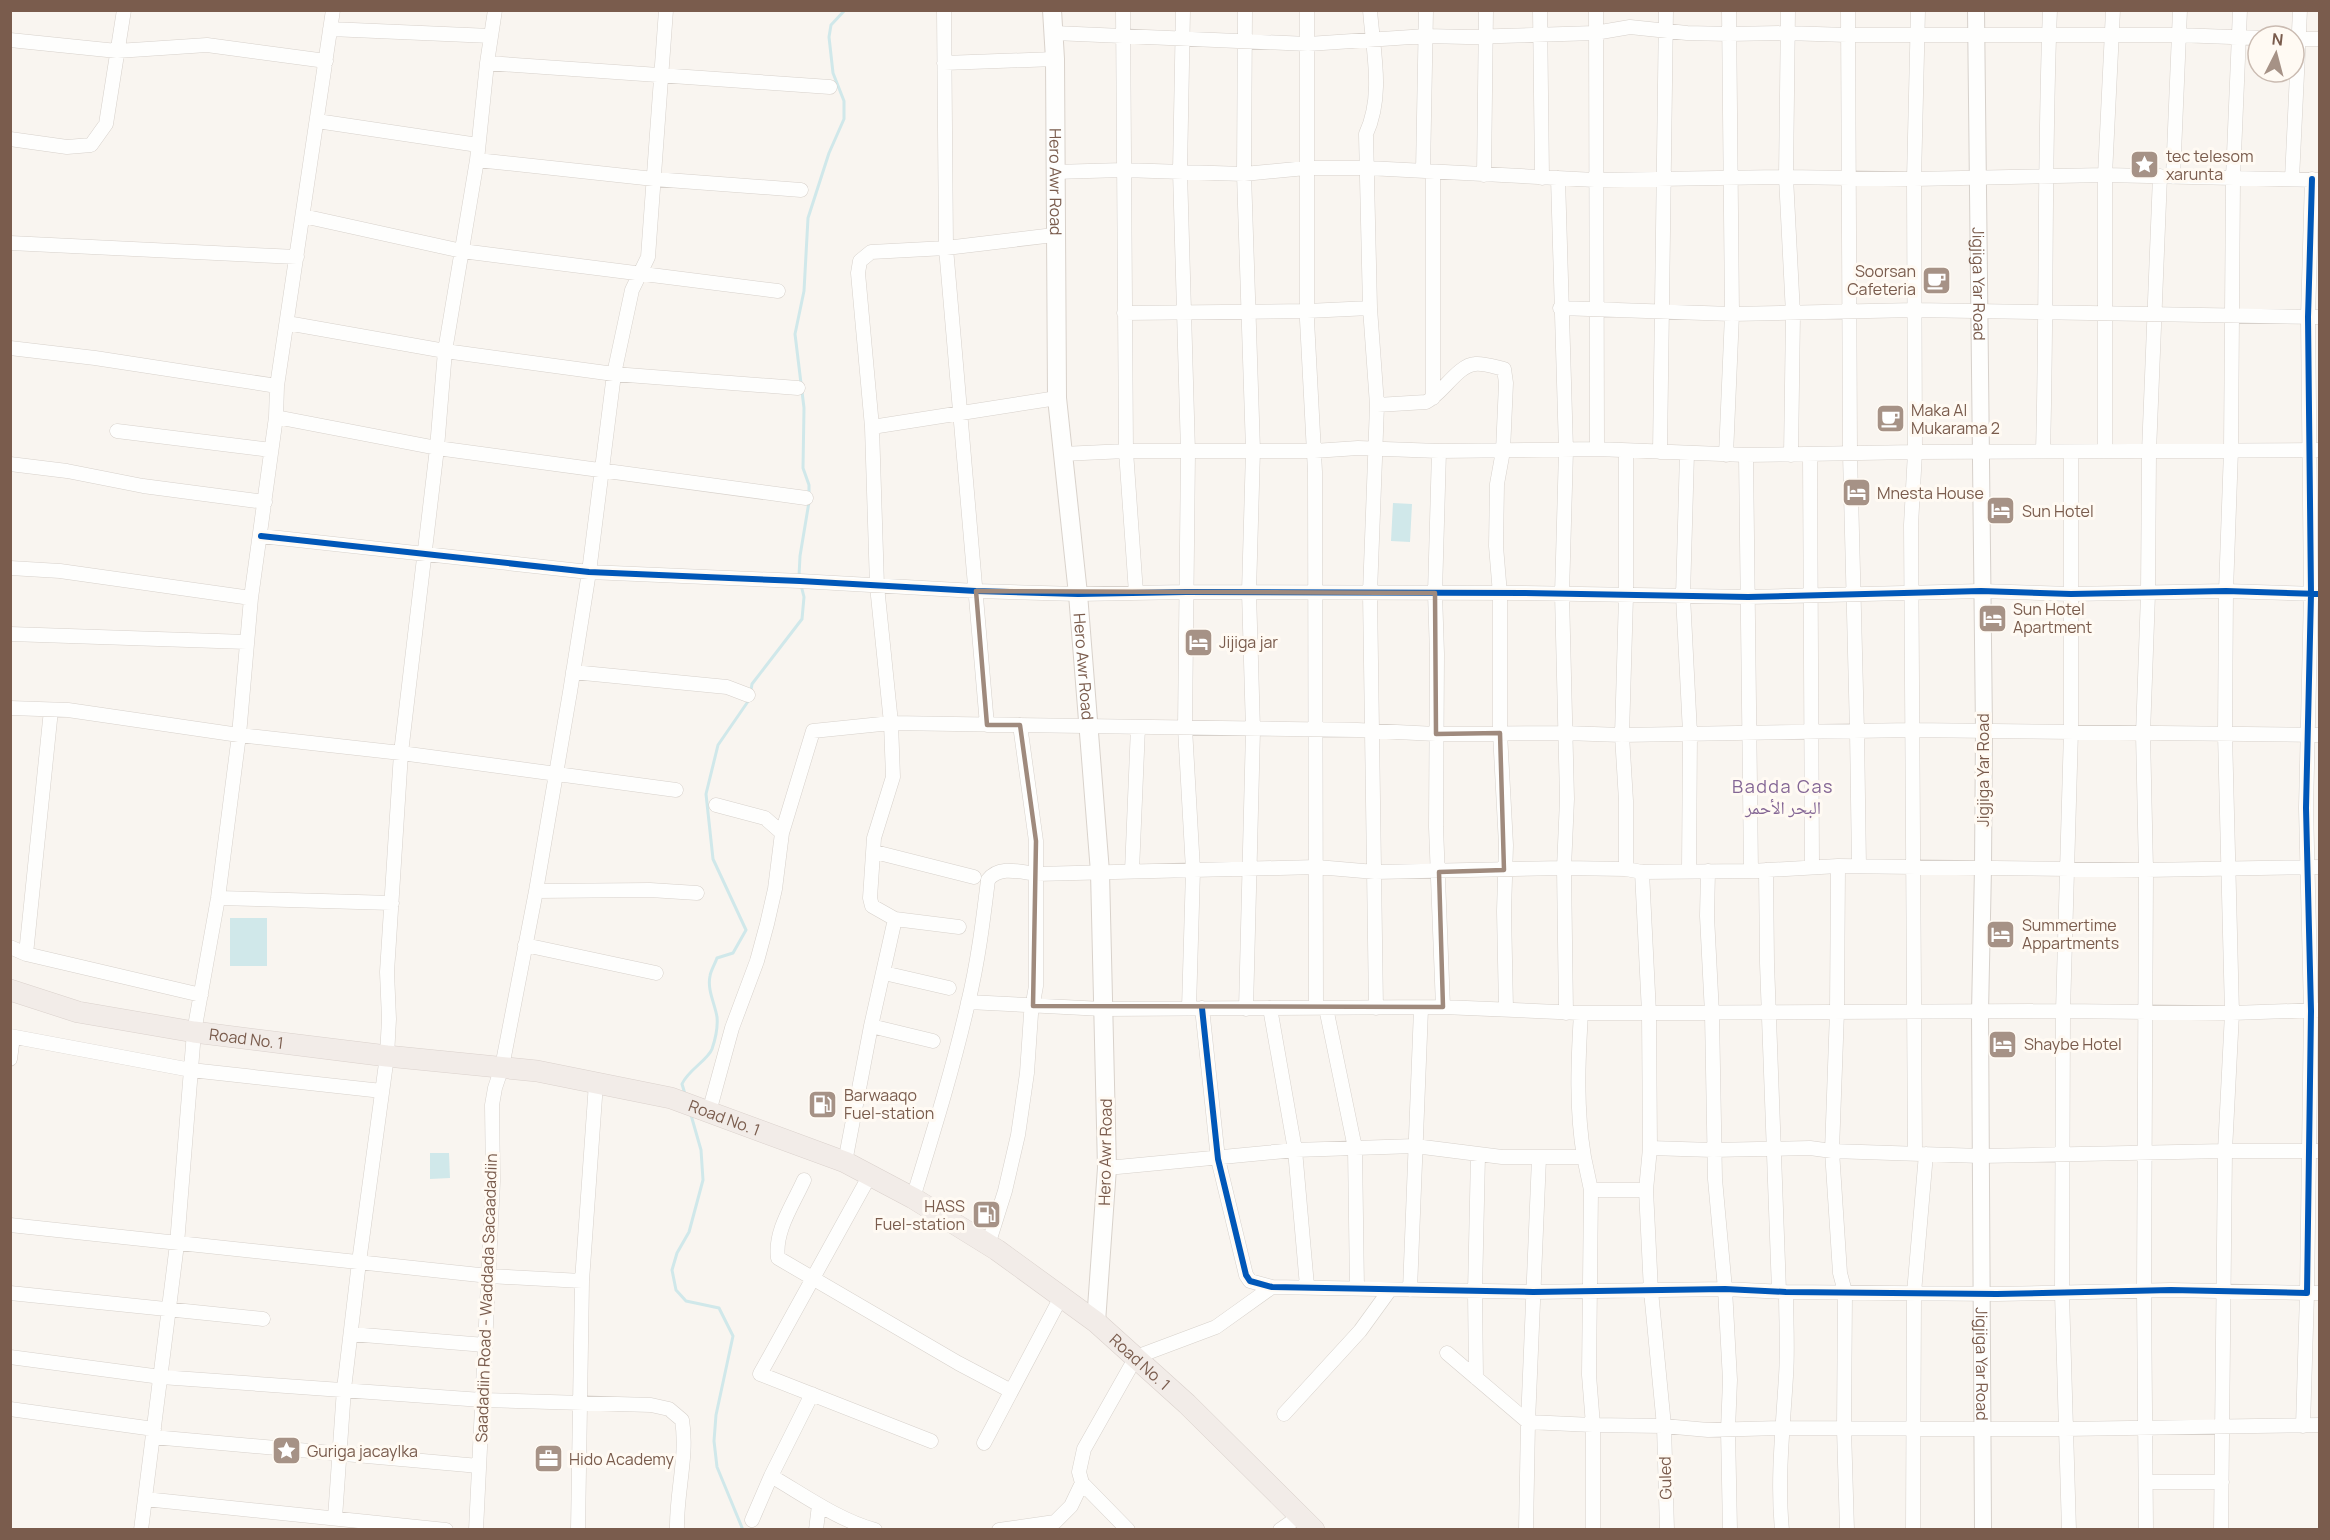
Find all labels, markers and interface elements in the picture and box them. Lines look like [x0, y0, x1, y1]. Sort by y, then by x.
north arrow [2246, 24, 2306, 84]
text: N [2271, 28, 2284, 51]
street label: Hero Awr Road [1044, 128, 1067, 236]
place label: tec telesom xarunta [2166, 145, 2253, 185]
place icon: tec telesom xarunta [2129, 149, 2161, 181]
street label: Jigjiga Yar Road [1967, 227, 1991, 341]
place label: Soorsan Cafeteria [1847, 260, 1916, 300]
cafe icon: Soorsan Cafeteria [1921, 264, 1953, 296]
place label: Maka Al Mukarama 2 [1911, 399, 2000, 439]
cafe icon: Maka Al Mukarama 2 [1874, 403, 1906, 435]
hotel icon: Mnesta House [1840, 477, 1872, 509]
place label: Mnesta House [1877, 482, 1984, 504]
hotel icon: Sun Hotel [1985, 495, 2017, 527]
place label: Sun Hotel [2022, 500, 2094, 522]
place label: Sun Hotel Apartment [2013, 598, 2092, 638]
hotel icon: Sun Hotel Apartment [1976, 602, 2008, 634]
street label: Hero Awr Road [1069, 612, 1099, 721]
hotel icon: Jijiga jar [1182, 626, 1214, 658]
place label: Jijiga jar [1219, 631, 1278, 653]
street label: Jigjiga Yar Road [1972, 713, 1994, 827]
district label: Badda Cas البحر الأحمر [1732, 774, 1834, 819]
place label: Summertime Appartments [2022, 914, 2119, 954]
hotel icon: Summertime Appartments [1985, 918, 2017, 950]
street label: Road No. 1 [208, 1023, 285, 1054]
hotel icon: Shaybe Hotel [1987, 1028, 2019, 1060]
place label: Shaybe Hotel [2024, 1033, 2122, 1055]
place label: Barwaaqo Fuel-station [844, 1084, 934, 1124]
fuel station icon: Barwaaqo Fuel-station [807, 1088, 839, 1120]
street label: Road No. 1 [686, 1094, 763, 1141]
street label: Hero Awr Road [1093, 1098, 1117, 1206]
street label: Saadadiin Road - Waddada Sacaadadiin [470, 1153, 502, 1443]
place label: HASS Fuel-station [875, 1195, 965, 1235]
fuel station icon: HASS Fuel-station [970, 1199, 1002, 1231]
street label: Jigjiga Yar Road [1971, 1307, 1993, 1421]
street label: Road No. 1 [1105, 1329, 1175, 1395]
place icon: Guriga jacaylka [270, 1435, 302, 1467]
place label: Guriga jacaylka [307, 1440, 418, 1462]
office icon: Hido Academy [532, 1443, 564, 1475]
place label: Hido Academy [569, 1448, 674, 1470]
street label: Guled [1654, 1456, 1676, 1500]

